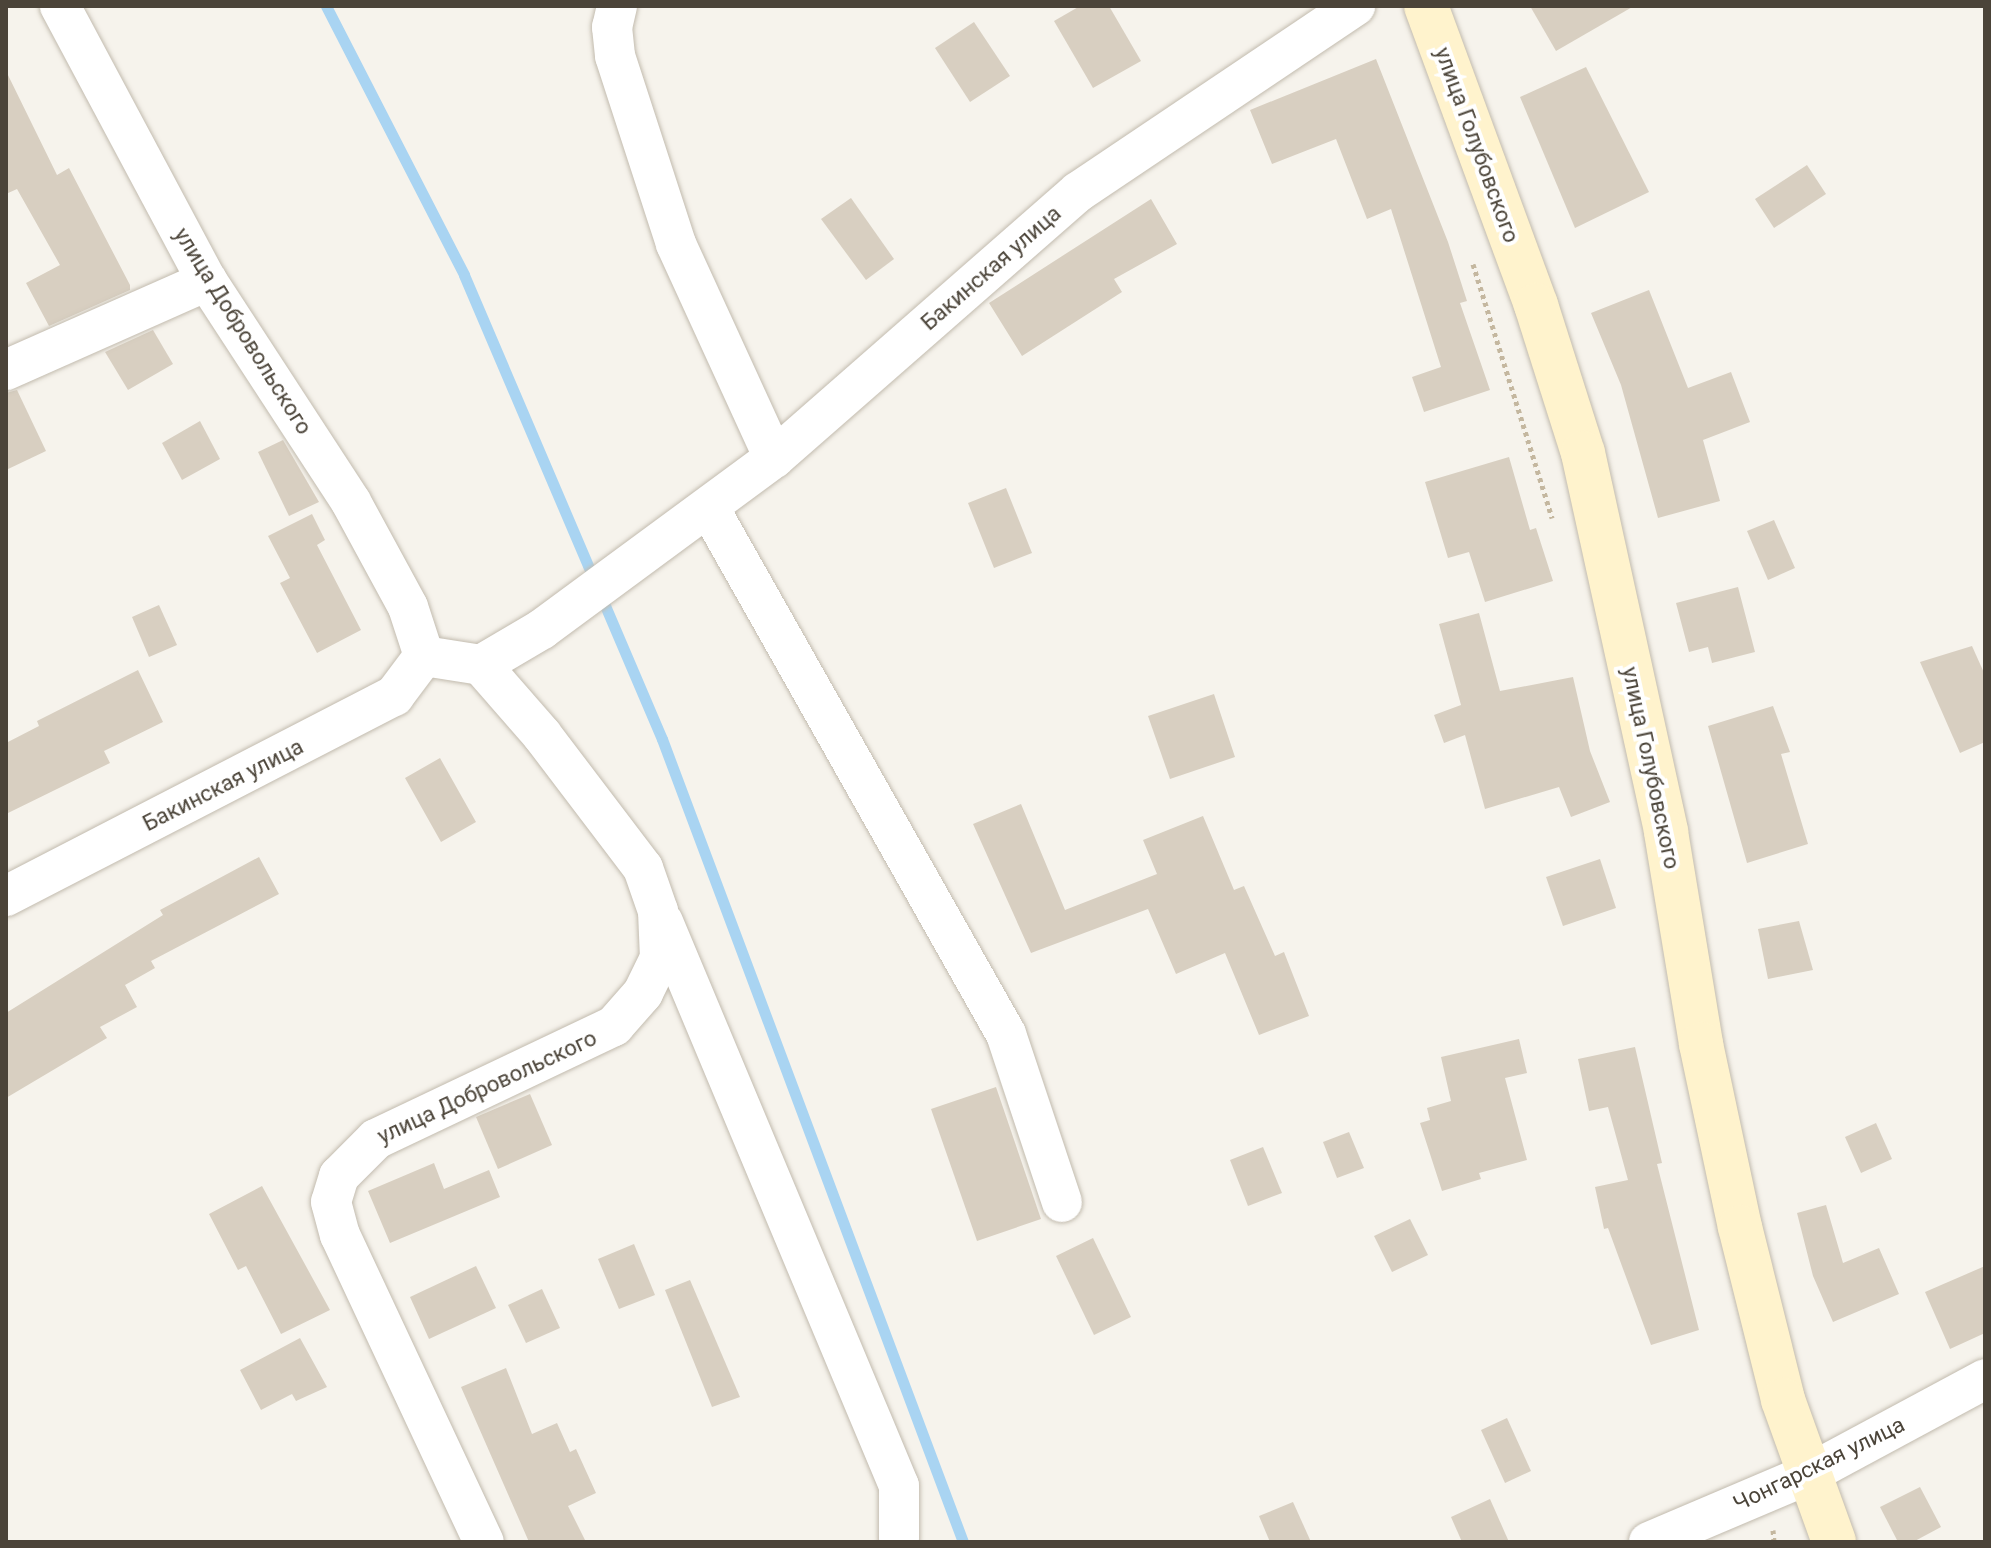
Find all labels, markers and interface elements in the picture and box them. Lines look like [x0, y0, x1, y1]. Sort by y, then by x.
street label: улица Голубовского [1429, 44, 1525, 246]
street label: Бакинская улица [916, 200, 1066, 336]
street label: улица Добровольского [169, 223, 317, 439]
street label: улица Голубовского [1617, 664, 1685, 872]
street label: Бакинская улица [138, 733, 308, 837]
street label: улица Добровольского [373, 1025, 601, 1149]
street label: Чонгарская улица [1729, 1411, 1909, 1517]

